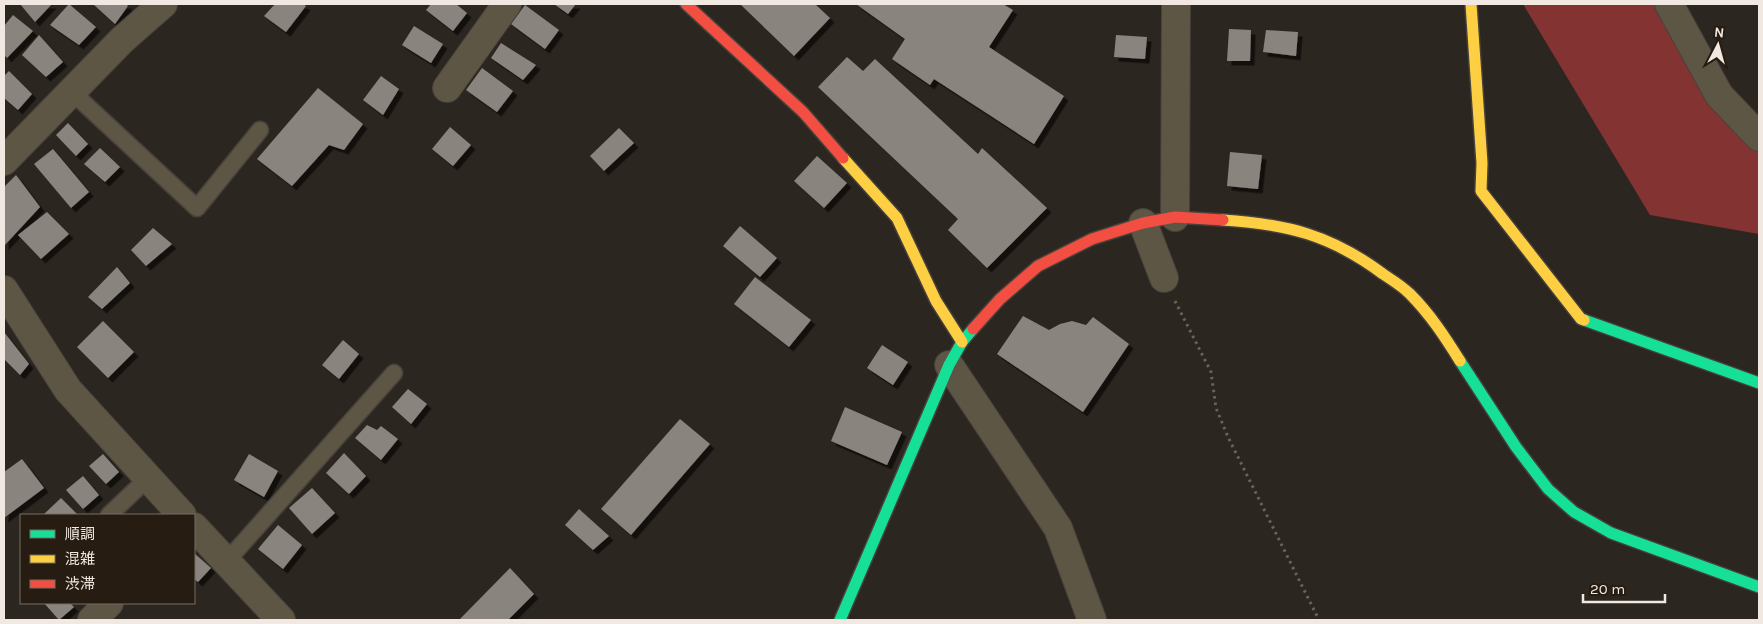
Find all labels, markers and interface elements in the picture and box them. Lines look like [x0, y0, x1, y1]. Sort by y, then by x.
north arrow [1693, 20, 1743, 70]
text: N [1713, 24, 1725, 42]
legend [20, 514, 195, 604]
text: 順調 [65, 525, 95, 543]
text: 混雑 [65, 550, 95, 568]
scale bar [1583, 572, 1666, 604]
text: 渋滞 [65, 575, 95, 593]
text: 20 m [1590, 580, 1625, 598]

